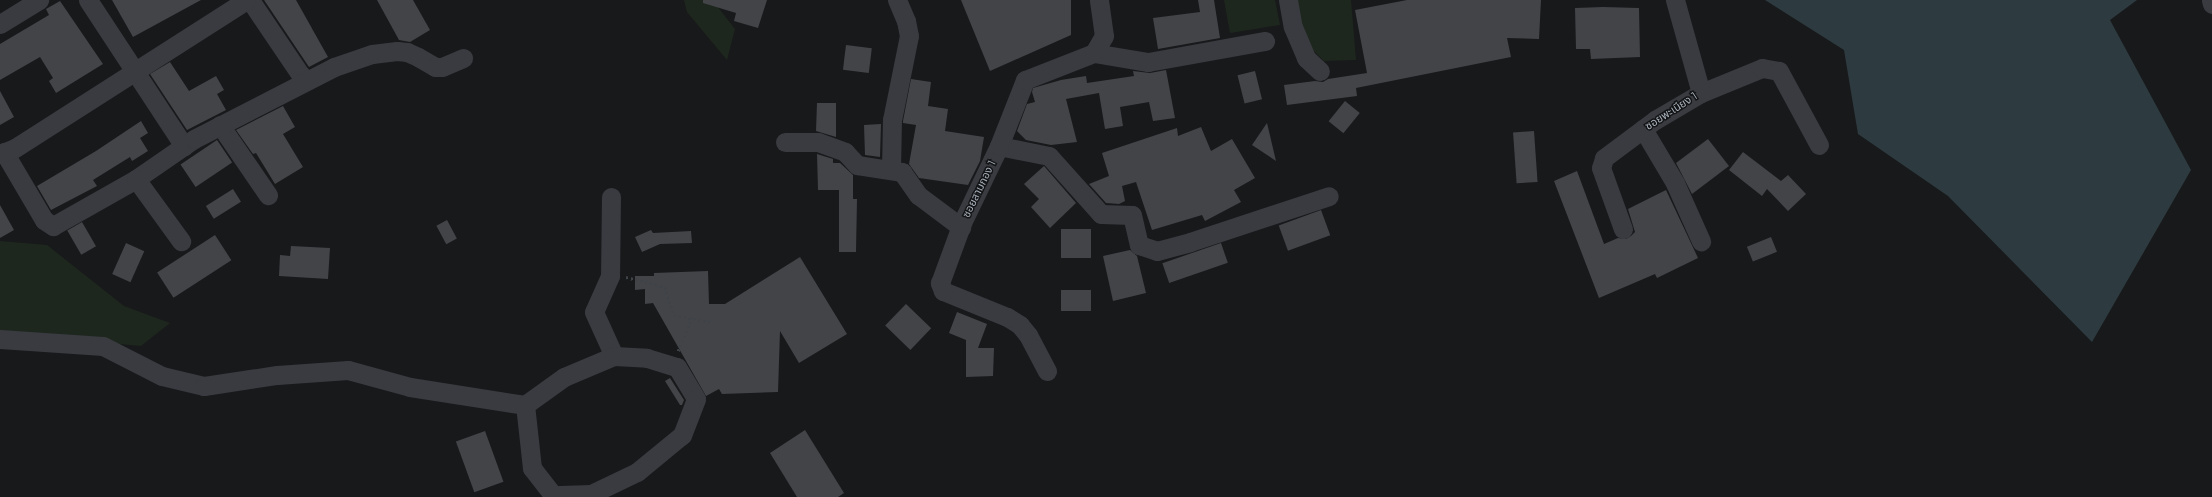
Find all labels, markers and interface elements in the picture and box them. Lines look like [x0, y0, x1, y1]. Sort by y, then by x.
street label: ซอยพะเนียง 1 [1642, 89, 1700, 133]
street label: ซอยสามกอง 1 [959, 158, 999, 220]

